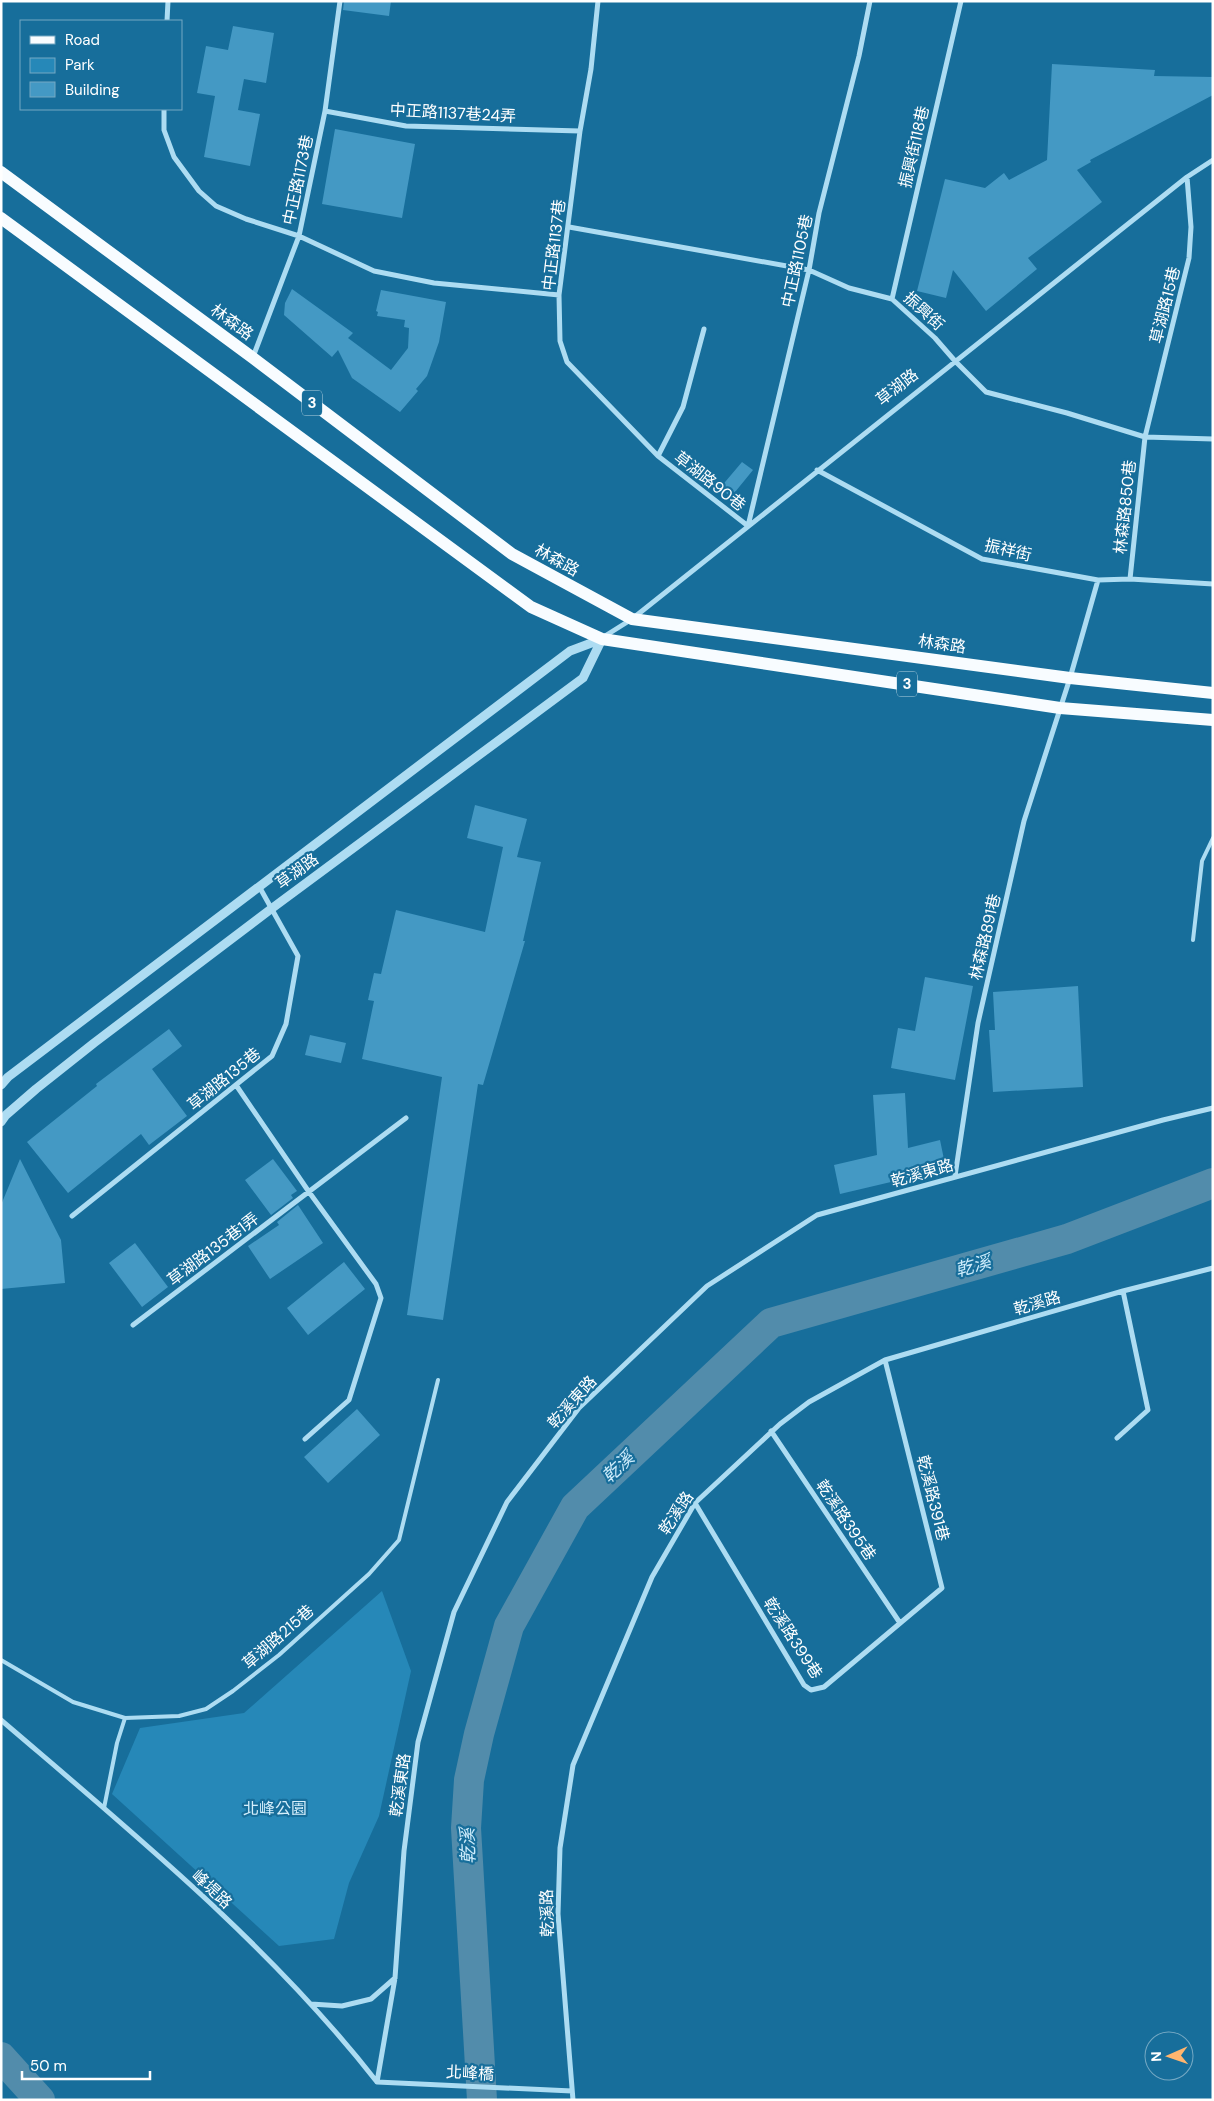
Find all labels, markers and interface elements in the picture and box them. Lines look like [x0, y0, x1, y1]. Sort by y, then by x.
legend [20, 20, 182, 110]
text: Road [65, 30, 100, 50]
text: Park [65, 55, 95, 75]
text: Building [65, 80, 120, 100]
street label: 中正路1137巷24弄 [389, 99, 517, 127]
street label: 振興街118巷 [894, 104, 934, 190]
street label: 中正路1173巷 [278, 133, 318, 227]
street label: 中正路1137巷 [538, 198, 570, 292]
street label: 中正路1105巷 [777, 213, 817, 309]
street label: 草湖路15巷 [1145, 264, 1185, 346]
street label: 振興街 [899, 287, 949, 335]
street label: 林森路 [206, 299, 258, 345]
street label: 草湖路 [872, 364, 922, 410]
road number: 3 [302, 390, 322, 416]
street label: 草湖路90巷 [670, 447, 750, 515]
street label: 林森路850巷 [1110, 459, 1140, 555]
street label: 振祥街 [982, 534, 1034, 566]
street label: 林森路 [531, 539, 583, 581]
street label: 林森路 [917, 630, 967, 658]
road number: 3 [897, 672, 917, 696]
street label: 草湖路 [271, 848, 323, 894]
street label: 林森路891巷 [965, 892, 1005, 982]
street label: 草湖路135巷 [183, 1043, 265, 1115]
street label: 乾溪東路 [888, 1154, 956, 1192]
street label: 草湖路135巷1弄 [163, 1208, 263, 1290]
water label: 乾溪 [952, 1249, 996, 1282]
street label: 乾溪路 [1011, 1286, 1063, 1320]
street label: 乾溪東路 [543, 1371, 601, 1433]
water label: 乾溪 [597, 1444, 642, 1488]
street label: 乾溪路391巷 [912, 1453, 954, 1543]
street label: 乾溪路395巷 [811, 1476, 881, 1564]
street label: 乾溪路 [654, 1487, 698, 1539]
street label: 乾溪路399巷 [759, 1593, 827, 1683]
street label: 草湖路215巷 [238, 1600, 318, 1674]
street label: 乾溪東路 [385, 1752, 415, 1818]
park label: 北峰公園 [243, 1798, 307, 1819]
water label: 乾溪 [455, 1825, 481, 1864]
street label: 峰堤路 [187, 1865, 237, 1913]
street label: 乾溪路 [536, 1889, 558, 1937]
north arrow [1144, 2031, 1194, 2081]
scale bar [22, 2048, 150, 2080]
text: N [1147, 2051, 1165, 2062]
text: 50 m [30, 2056, 67, 2076]
street label: 北峰橋 [445, 2061, 495, 2085]

